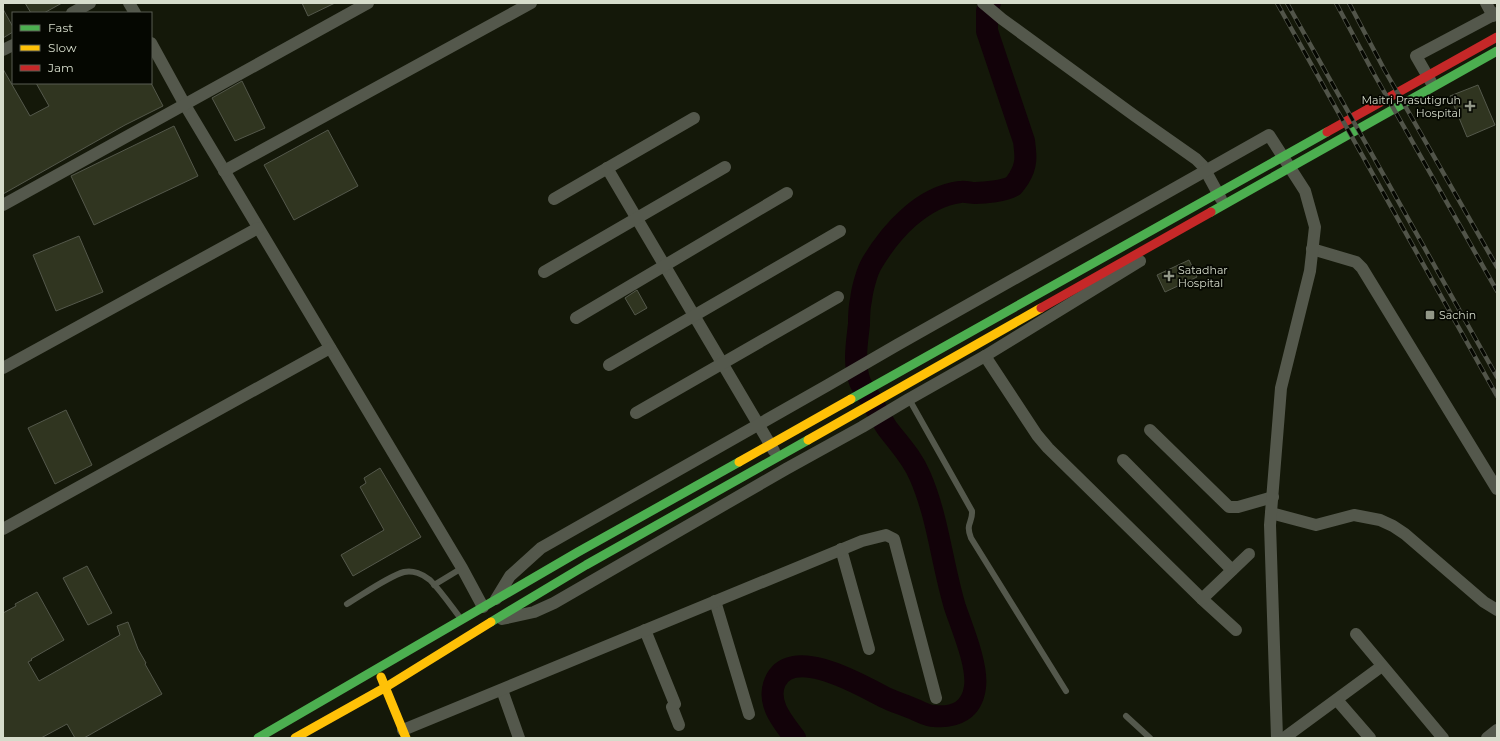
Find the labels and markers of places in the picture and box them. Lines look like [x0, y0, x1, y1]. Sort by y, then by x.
place label: Maitri Prasutigruh Hospital [1361, 93, 1461, 120]
marker: Maitri Prasutigruh Hospital [1464, 100, 1476, 112]
place label: Satadhar Hospital [1178, 263, 1228, 290]
marker: Satadhar Hospital [1163, 270, 1175, 282]
place label: Sachin [1439, 308, 1476, 322]
marker: Sachin [1424, 309, 1436, 321]

